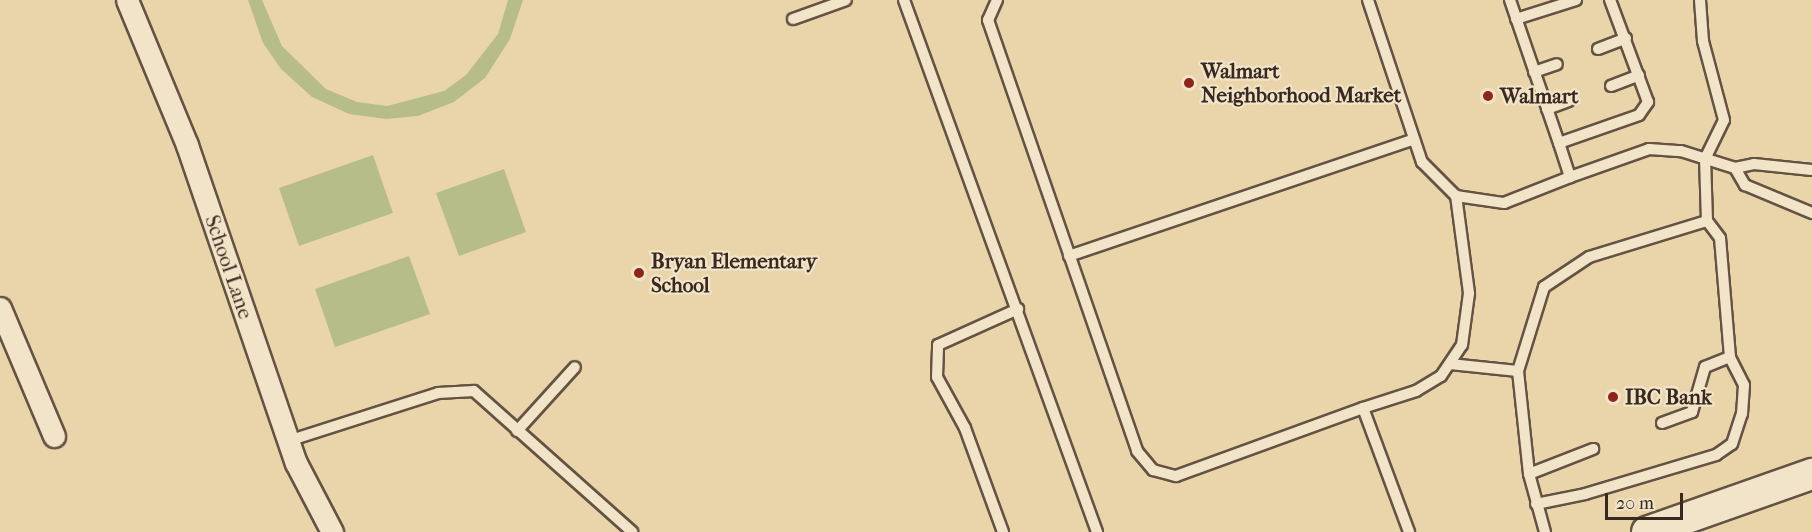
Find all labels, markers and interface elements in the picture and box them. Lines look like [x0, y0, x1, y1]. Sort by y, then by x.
place label: Walmart Neighborhood Market [1201, 58, 1401, 108]
marker: Walmart Neighborhood Market [1182, 76, 1196, 90]
place label: Walmart [1500, 83, 1578, 109]
marker: Walmart [1481, 89, 1495, 103]
street label: School Lane [199, 212, 259, 322]
place label: Bryan Elementary School [651, 248, 817, 298]
marker: Bryan Elementary School [632, 266, 646, 280]
place label: IBC Bank [1625, 384, 1712, 410]
marker: IBC Bank [1606, 390, 1620, 404]
scale bar [1608, 481, 1686, 519]
text: 20 m [1616, 493, 1654, 514]

